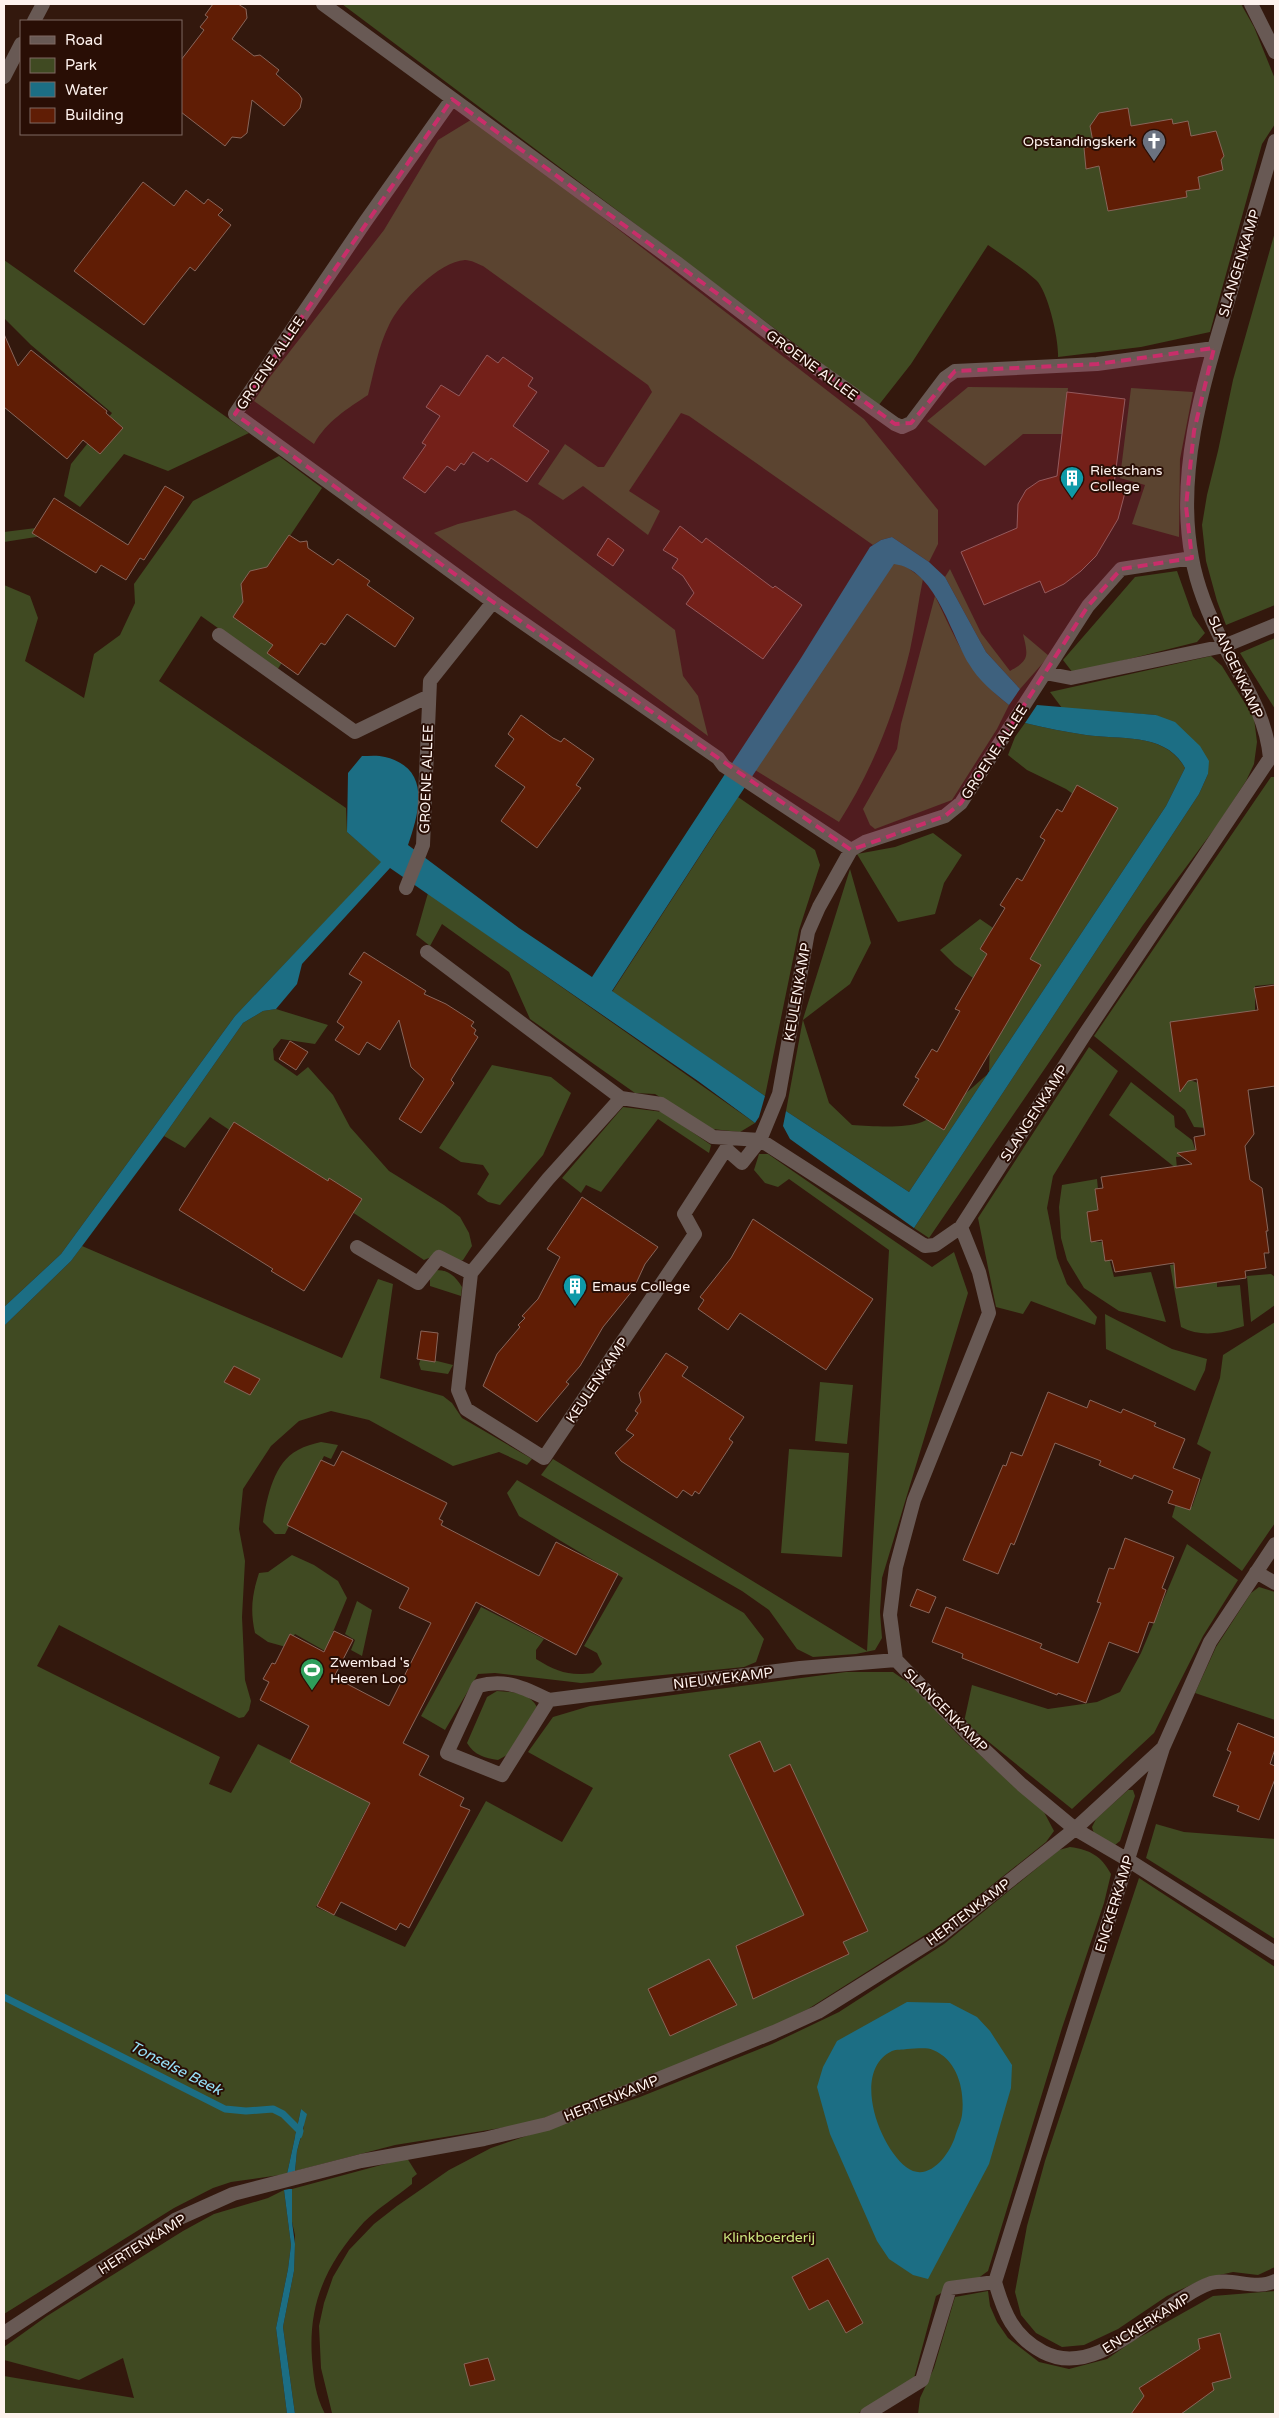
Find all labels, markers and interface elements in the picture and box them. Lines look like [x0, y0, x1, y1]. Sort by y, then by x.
legend [20, 20, 182, 135]
text: Road [65, 31, 103, 49]
text: Park [65, 56, 97, 74]
text: Water [65, 81, 108, 99]
text: Building [65, 106, 124, 124]
church icon: Opstandingskerk [1141, 128, 1167, 162]
place label: Opstandingskerk [1023, 133, 1136, 150]
street label: SLANGENKAMP [1215, 207, 1264, 319]
street label: GROENE ALLEE [233, 313, 308, 413]
street label: GROENE ALLEE [763, 326, 861, 404]
place label: Rietschans College [1090, 462, 1163, 495]
building icon: Rietschans College [1059, 465, 1085, 499]
street label: SLANGENKAMP [1204, 613, 1267, 721]
street label: GROENE ALLEE [958, 702, 1031, 803]
street label: GROENE ALLEE [416, 724, 437, 834]
street label: KEULENKAMP [780, 942, 815, 1043]
street label: SLANGENKAMP [997, 1062, 1072, 1165]
building icon: Emaus College [562, 1273, 588, 1307]
place label: Emaus College [592, 1278, 690, 1295]
street label: KEULENKAMP [563, 1334, 632, 1426]
place label: Zwembad 's Heeren Loo [330, 1654, 410, 1687]
sports icon: Zwembad 's Heeren Loo [299, 1657, 325, 1691]
street label: NIEUWEKAMP [672, 1664, 774, 1693]
street label: SLANGENKAMP [900, 1665, 991, 1756]
street label: ENCKERKAMP [1092, 1854, 1137, 1955]
street label: HERTENKAMP [923, 1875, 1014, 1949]
water label: Tonselse Beek [127, 2037, 227, 2100]
street label: HERTENKAMP [561, 2072, 661, 2125]
street label: HERTENKAMP [95, 2211, 189, 2278]
park label: Klinkboerderij [723, 2229, 815, 2246]
street label: ENCKERKAMP [1099, 2290, 1193, 2357]

